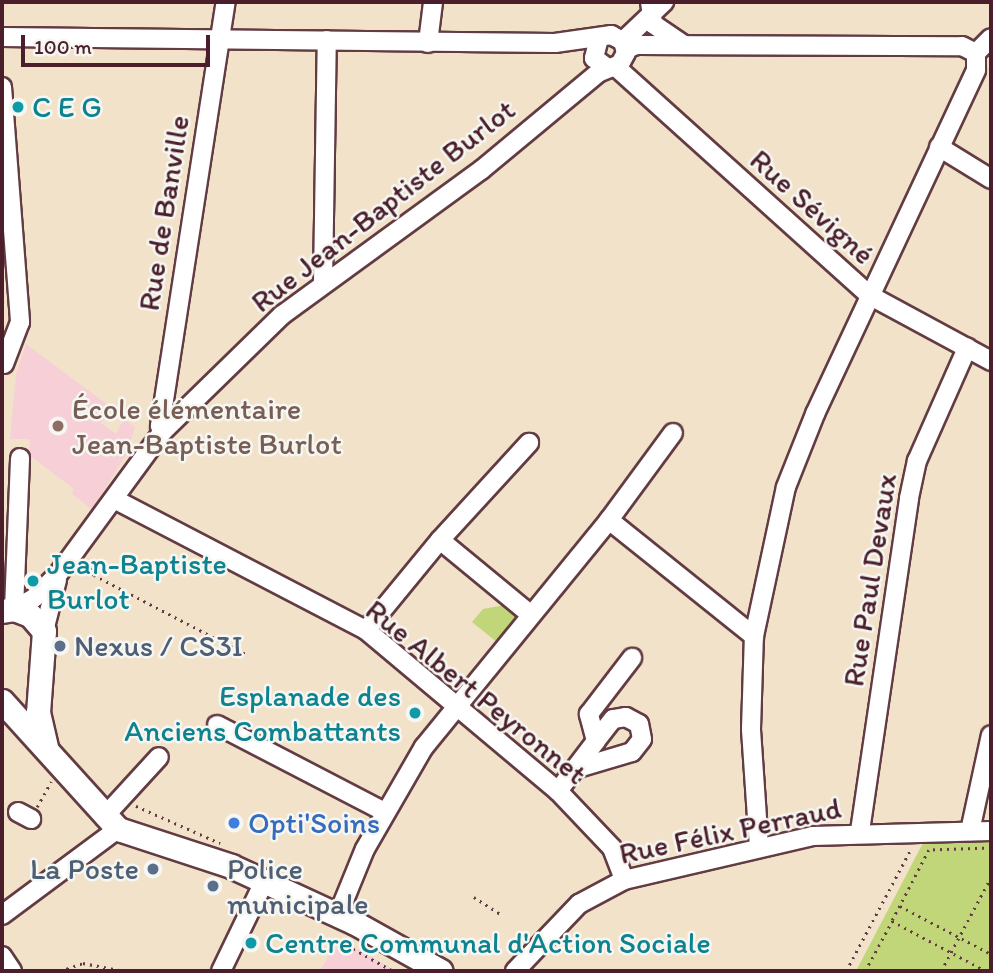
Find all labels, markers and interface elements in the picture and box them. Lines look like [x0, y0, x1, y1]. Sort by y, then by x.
scale bar [24, 21, 214, 65]
text: 100 m [34, 34, 92, 59]
place label: C E G [32, 89, 102, 125]
street label: Rue Jean-Baptiste Burlot [244, 92, 522, 320]
marker: C E G [10, 99, 26, 115]
street label: Rue de Banville [131, 112, 197, 314]
street label: Rue Sévigné [742, 142, 882, 272]
place label: École élémentaire Jean-Baptiste Burlot [72, 391, 341, 462]
marker: École élémentaire Jean-Baptiste Burlot [50, 418, 66, 434]
street label: Rue Paul Devaux [836, 472, 904, 688]
place label: Jean-Baptiste Burlot [47, 546, 227, 616]
marker: Jean-Baptiste Burlot [25, 573, 41, 589]
street label: Rue Albert Peyronnet [358, 592, 594, 792]
place label: Nexus / CS3I [74, 628, 243, 664]
marker: Nexus / CS3I [52, 638, 68, 654]
place label: Esplanade des Anciens Combattants [123, 678, 401, 748]
marker: Esplanade des Anciens Combattants [407, 705, 423, 721]
street label: Rue Félix Perraud [617, 790, 843, 872]
place label: Opti'Soins [248, 805, 380, 841]
marker: Opti'Soins [226, 815, 242, 831]
place label: La Poste [31, 851, 139, 887]
place label: Police municipale [227, 851, 368, 922]
marker: La Poste [145, 861, 161, 877]
marker: Police municipale [205, 878, 221, 894]
place label: Centre Communal d'Action Sociale [265, 925, 713, 961]
marker: Centre Communal d'Action Sociale [243, 935, 259, 951]

